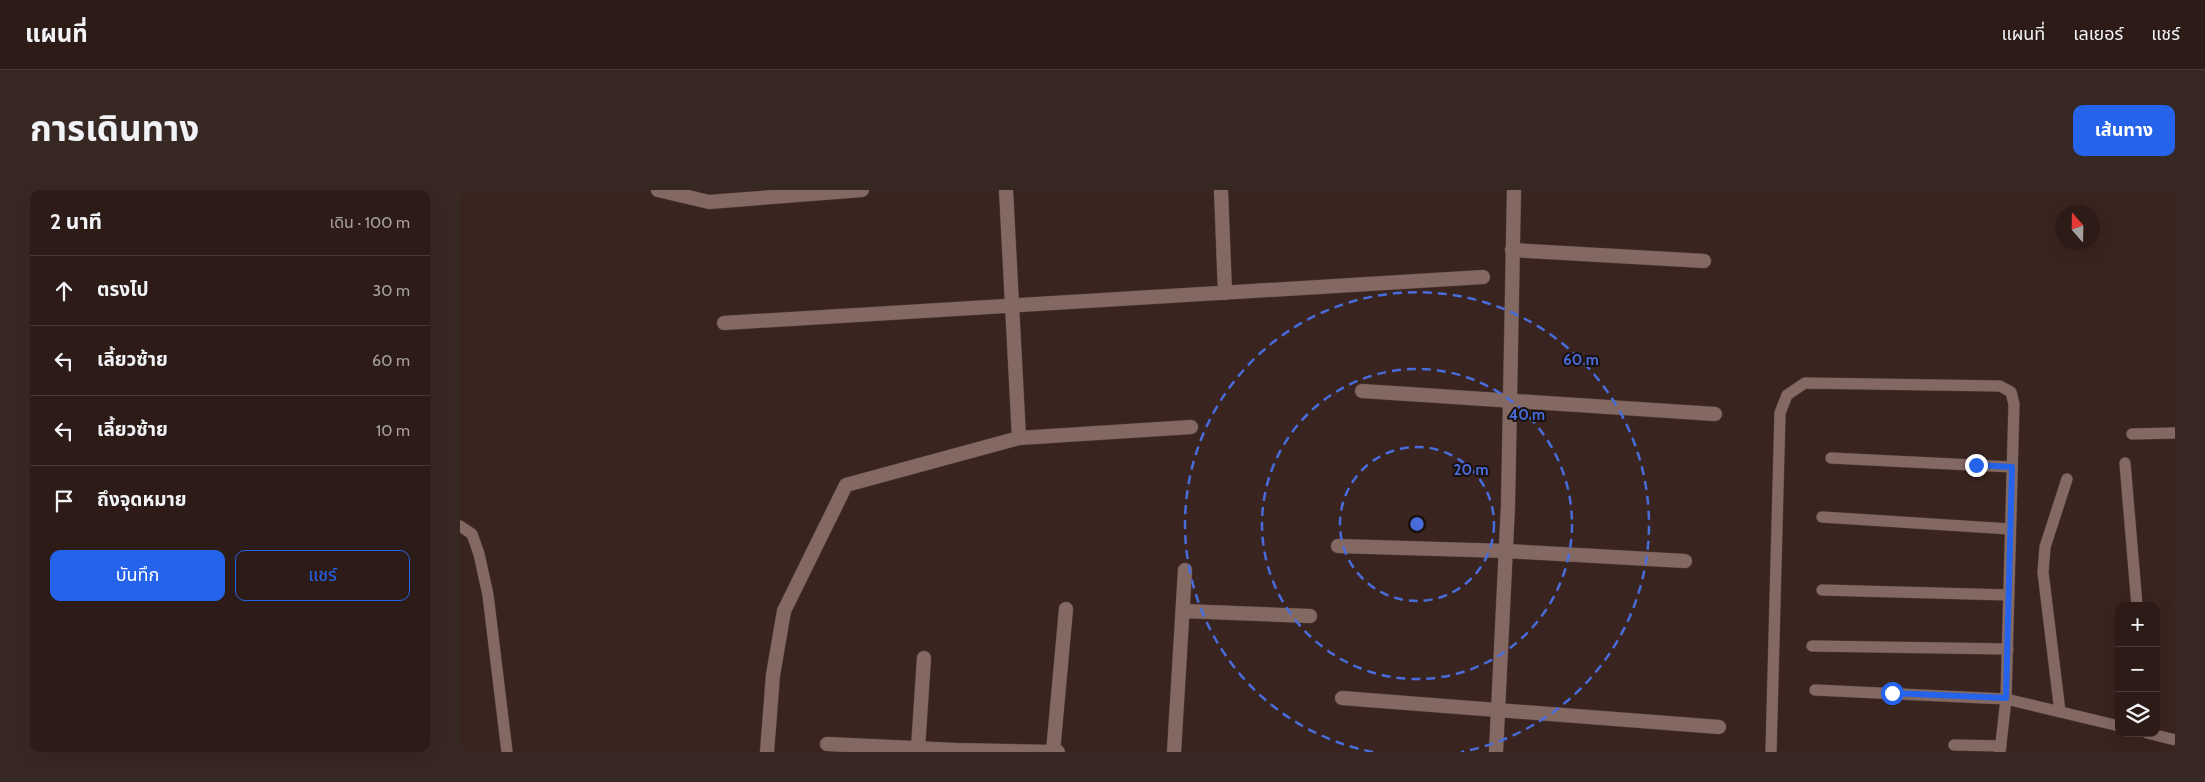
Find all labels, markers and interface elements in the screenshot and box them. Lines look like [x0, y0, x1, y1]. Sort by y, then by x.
text: แผนที่ [25, 19, 88, 48]
text: แผนที่ [2001, 23, 2045, 45]
text: เลเยอร์ [2073, 23, 2123, 45]
text: แชร์ [2151, 23, 2180, 45]
button: เส้นทาง [2073, 105, 2175, 156]
text: การเดินทาง [30, 107, 199, 150]
north arrow [2055, 205, 2100, 250]
text: 2 นาที [50, 209, 102, 234]
text: เดิน · 100 m [330, 213, 410, 232]
icon: ahead [50, 277, 78, 305]
text: ตรงไป [97, 278, 149, 301]
text: 30 m [373, 281, 410, 300]
icon: left [50, 347, 78, 375]
text: เลี้ยวซ้าย [97, 348, 168, 371]
text: 60 m [372, 351, 410, 370]
text: 60 m [1563, 351, 1599, 369]
text: 40 m [1509, 406, 1545, 424]
icon: left [50, 417, 78, 445]
text: เลี้ยวซ้าย [97, 418, 168, 441]
text: 10 m [376, 421, 410, 440]
route end [1965, 454, 1988, 477]
text: 20 m [1454, 461, 1488, 479]
icon: arrive [50, 487, 78, 515]
text: ถึงจุดหมาย [97, 488, 187, 511]
centre of rings [1408, 515, 1426, 533]
button: บันทึก [50, 550, 225, 601]
button: แชร์ [235, 550, 410, 601]
map controls [2115, 602, 2160, 737]
button: + [2115, 602, 2160, 647]
button: − [2115, 647, 2160, 692]
route start [1881, 682, 1904, 705]
button: layers [2115, 692, 2160, 737]

